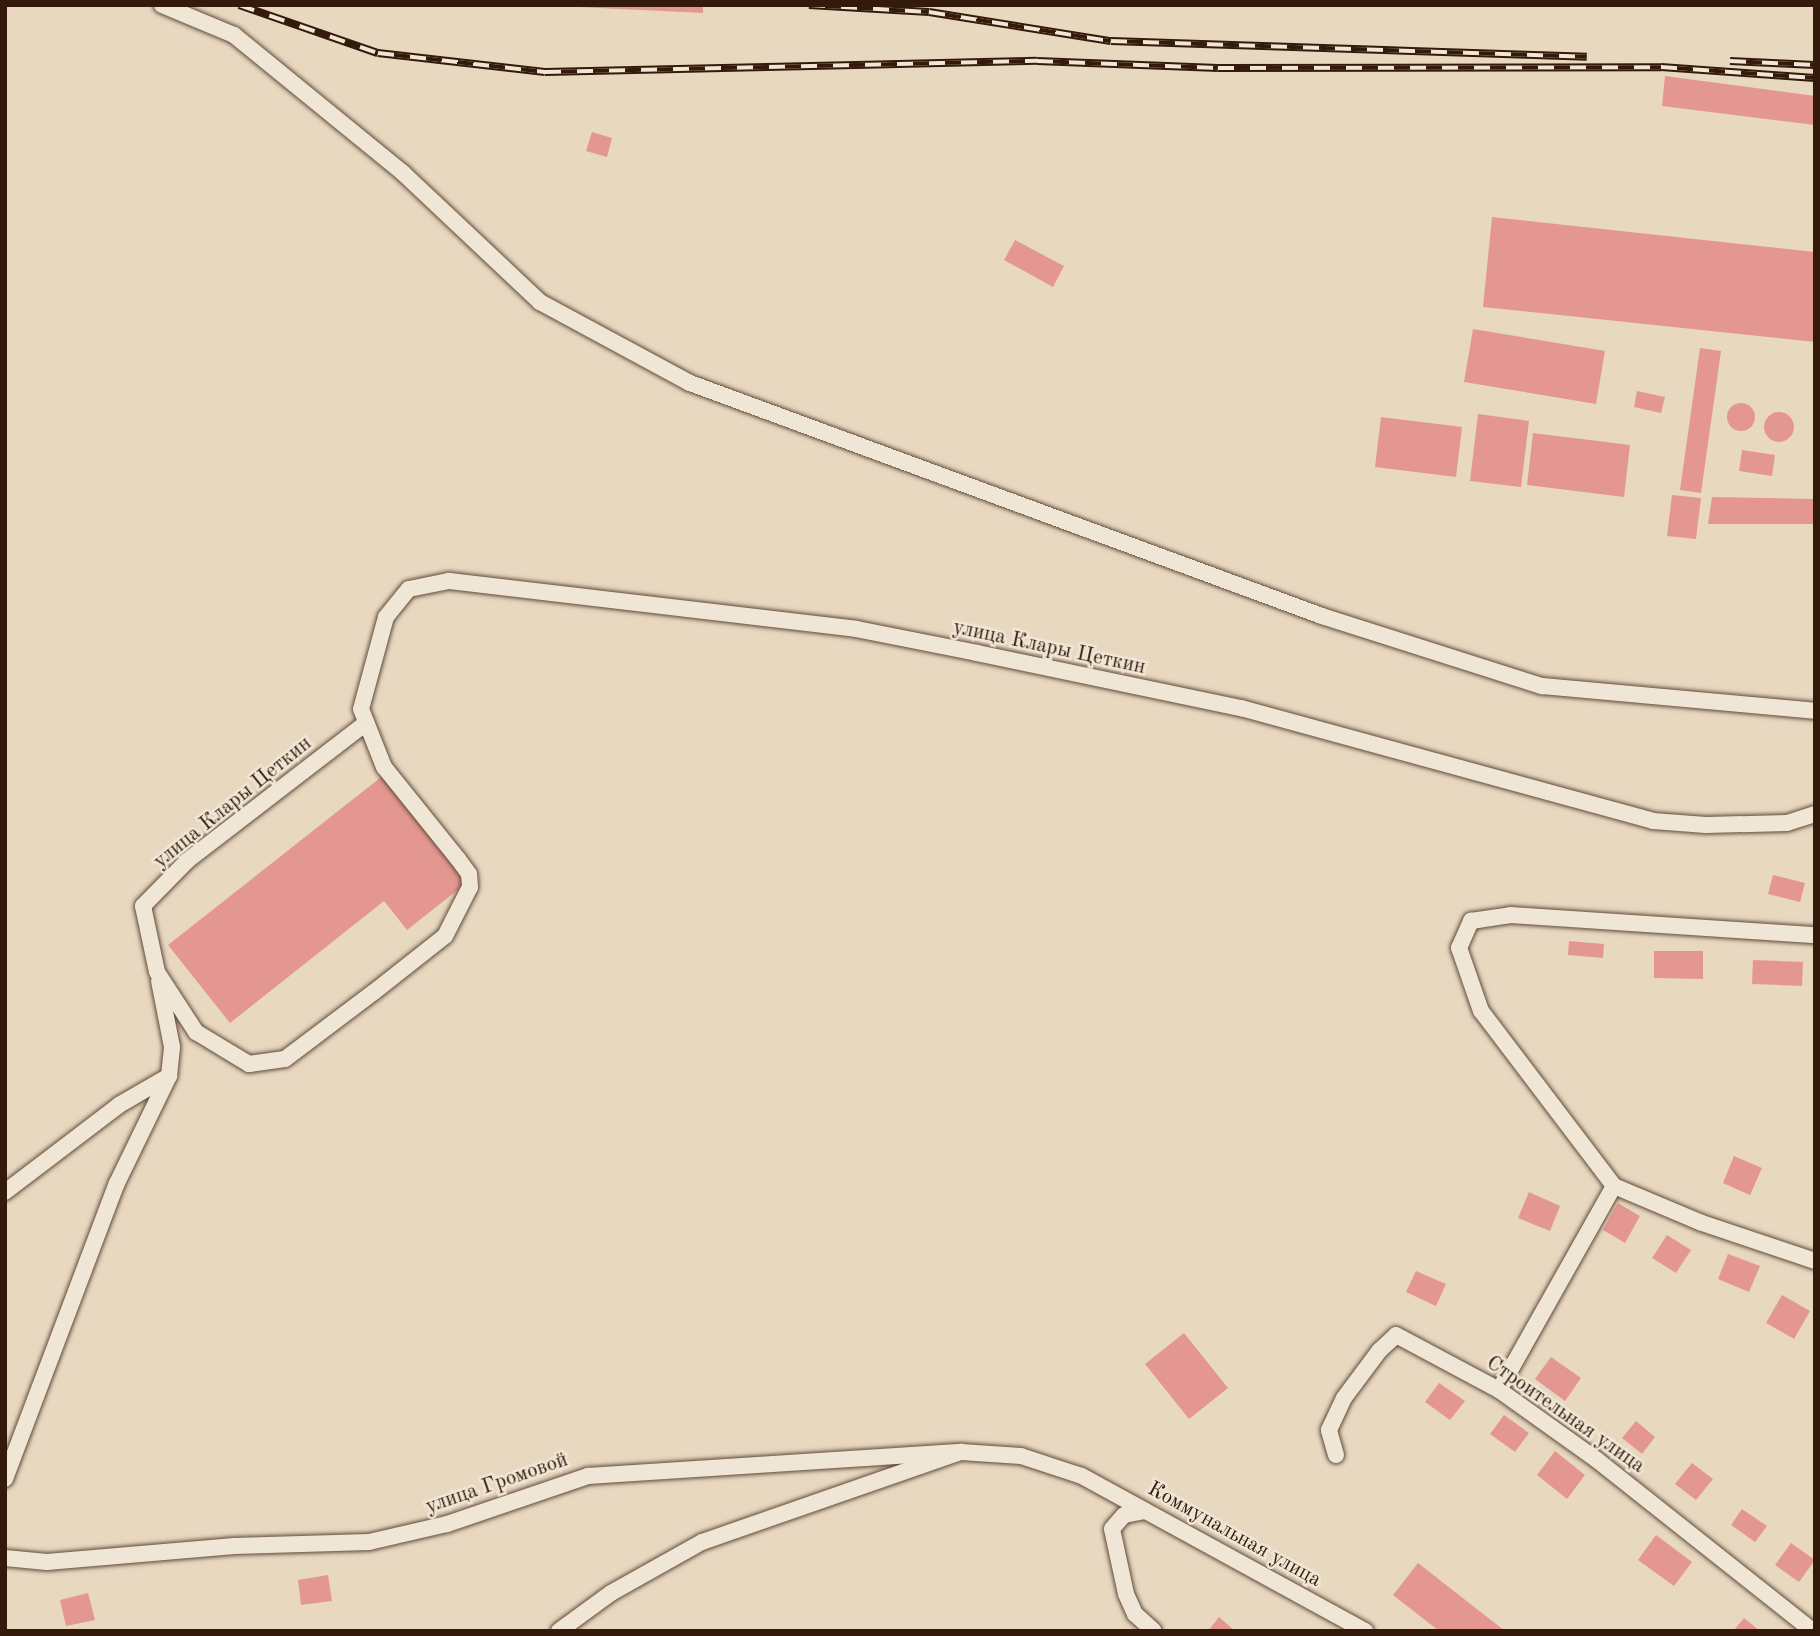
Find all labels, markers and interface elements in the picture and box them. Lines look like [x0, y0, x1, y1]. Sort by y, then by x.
street label: улица Клары Цеткин [950, 615, 1148, 681]
street label: улица Клары Цеткин [149, 731, 317, 875]
street label: Строительная улица [1481, 1351, 1649, 1479]
street label: улица Громовой [423, 1448, 571, 1520]
street label: Коммунальная улица [1143, 1477, 1325, 1593]

